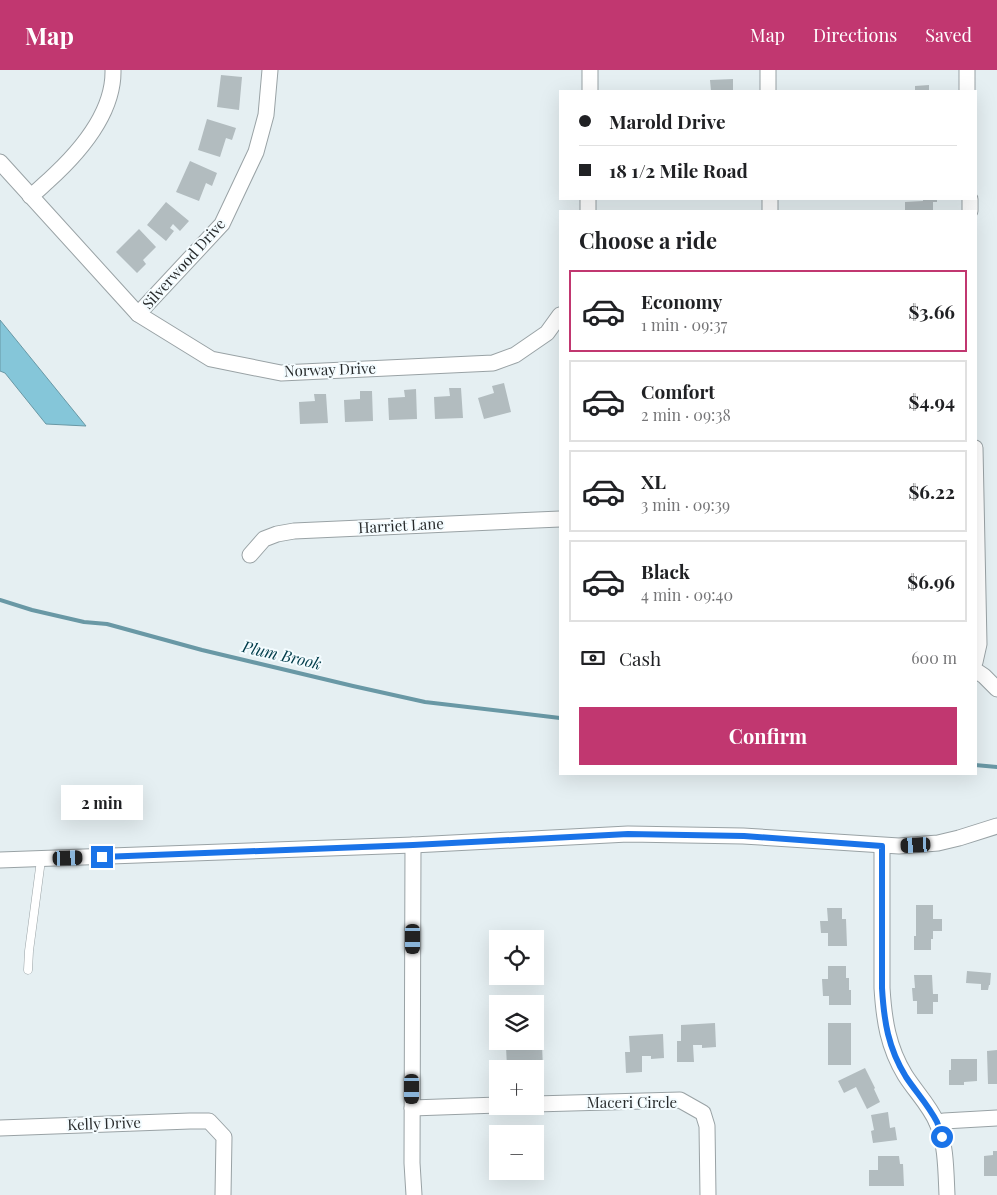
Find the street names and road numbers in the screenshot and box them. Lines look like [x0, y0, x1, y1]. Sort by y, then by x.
street label: Silverwood Drive [137, 214, 229, 313]
street label: Norway Drive [284, 357, 376, 381]
street label: Harriet Lane [358, 513, 444, 537]
street label: Maceri Circle [587, 1092, 677, 1112]
street label: Kelly Drive [67, 1112, 141, 1134]

